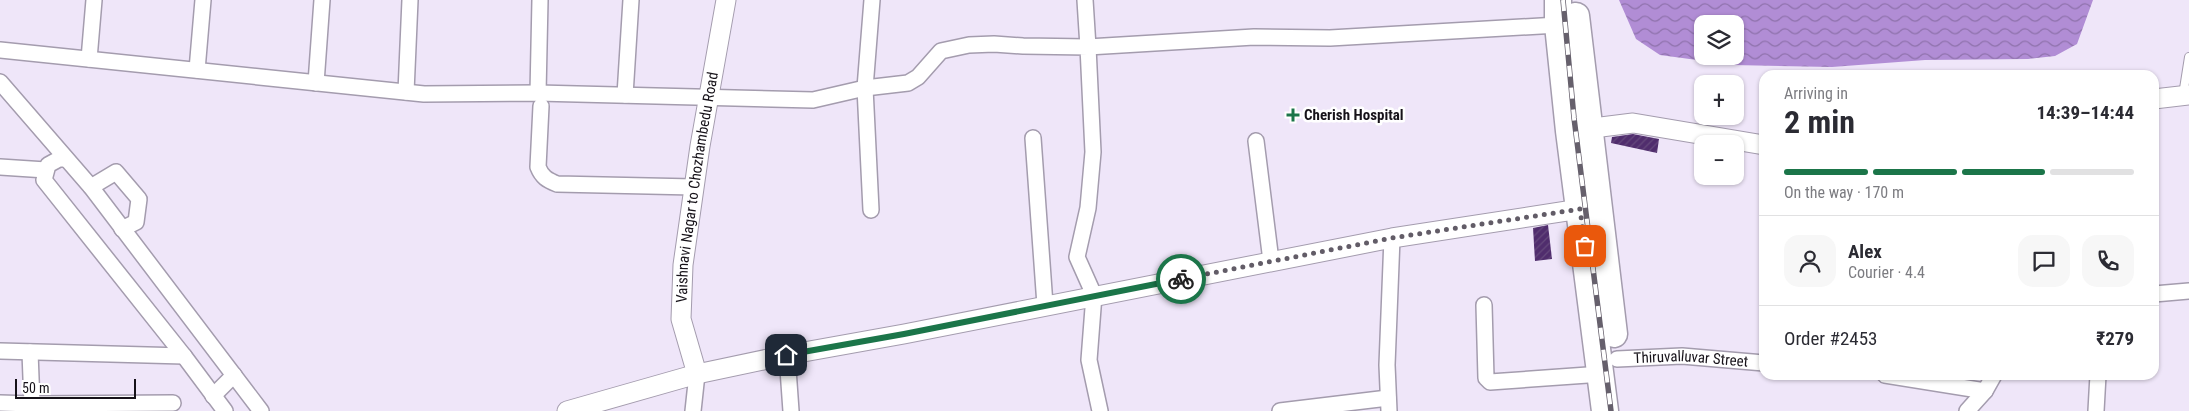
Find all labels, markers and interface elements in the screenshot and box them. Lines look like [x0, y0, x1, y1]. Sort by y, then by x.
map controls [1694, 15, 1744, 185]
button: layers [1694, 15, 1744, 65]
street label: Vaishnavi Nagar to Chozhambedu Road [673, 71, 722, 303]
button: + [1694, 75, 1744, 125]
text: Arriving in [1784, 84, 1848, 103]
text: 14:39–14:44 [2036, 101, 2134, 124]
text: 2 min [1784, 103, 1855, 141]
place label: Cherish Hospital [1304, 106, 1404, 124]
marker: Cherish Hospital [1286, 108, 1300, 122]
button: − [1694, 135, 1744, 185]
text: On the way · 170 m [1784, 183, 1904, 202]
pin [1564, 225, 1606, 267]
icon: bag [1571, 232, 1599, 260]
button: person [1784, 235, 1836, 287]
button: chat [2018, 235, 2070, 287]
button: phone [2082, 235, 2134, 287]
text: Alex [1848, 240, 1882, 263]
courier [1156, 254, 1206, 304]
text: Courier · 4.4 [1848, 263, 1925, 282]
icon: bike [1167, 265, 1195, 293]
text: Order #2453 [1784, 327, 1877, 350]
text: ₹279 [2096, 327, 2134, 350]
pin [765, 334, 807, 376]
icon: home [772, 341, 800, 369]
street label: Thiruvalluvar Street [1633, 347, 1749, 371]
scale bar [15, 376, 136, 399]
text: 50 m [22, 380, 50, 396]

